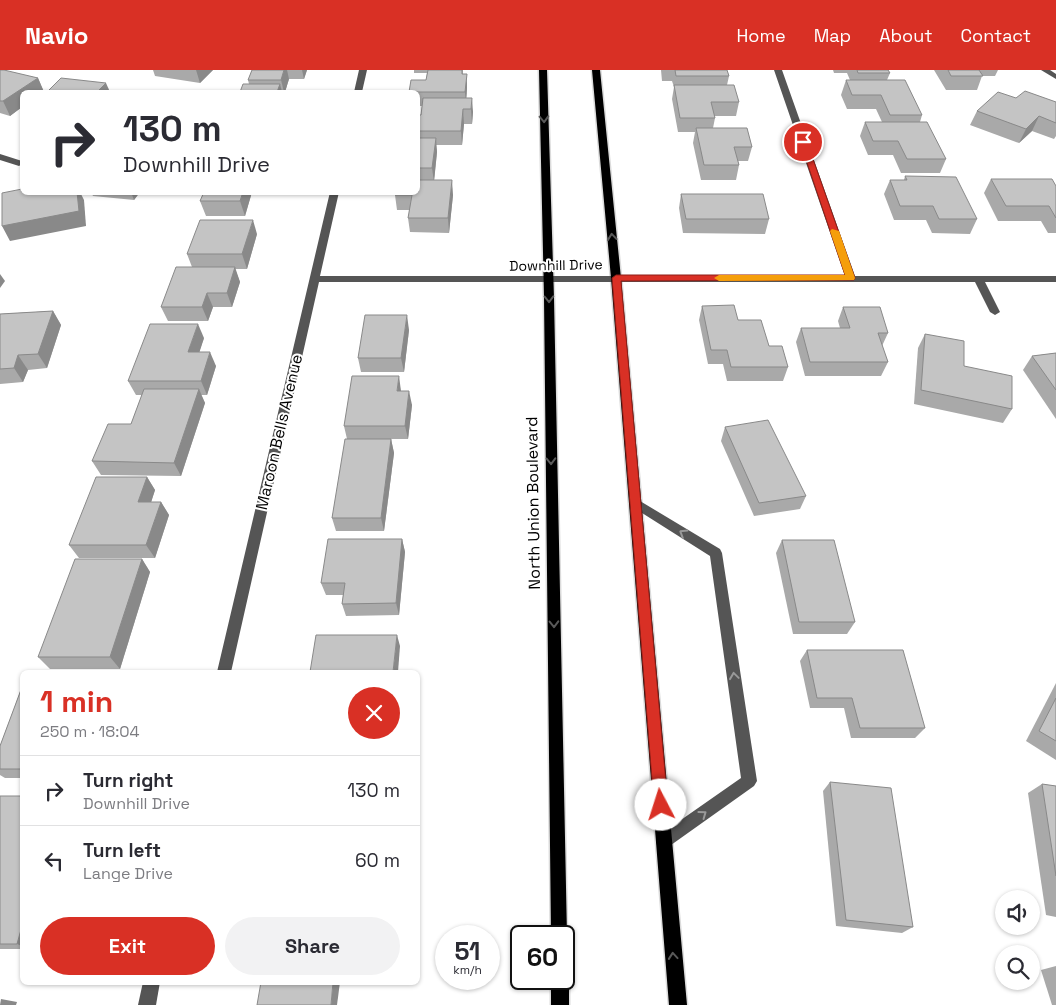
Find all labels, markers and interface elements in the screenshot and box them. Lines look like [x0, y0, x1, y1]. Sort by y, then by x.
text: Navio [25, 20, 89, 51]
text: Home [737, 24, 786, 47]
text: Map [814, 24, 851, 47]
text: About [879, 24, 933, 47]
text: Contact [961, 24, 1031, 47]
text: 130 m [123, 107, 222, 151]
icon: right [40, 110, 105, 175]
one-way arrow [539, 115, 549, 123]
pin [782, 121, 824, 163]
icon: arrive [789, 128, 817, 156]
text: Downhill Drive [123, 150, 270, 178]
one-way arrow [607, 232, 618, 240]
street label: Downhill Drive [509, 255, 603, 275]
one-way arrow [544, 295, 554, 303]
street label: Maroon Bells Avenue [251, 352, 307, 512]
street label: North Union Boulevard [521, 416, 545, 590]
one-way arrow [546, 457, 557, 465]
one-way arrow [680, 529, 689, 539]
one-way arrow [549, 620, 559, 628]
one-way arrow [729, 671, 739, 680]
text: 1 min [40, 682, 113, 721]
button: close [348, 687, 400, 739]
text: 250 m · 18:04 [40, 721, 140, 742]
text: Turn right [83, 768, 173, 793]
icon: right [40, 777, 68, 805]
text: 130 m [347, 778, 400, 803]
position arrow [634, 778, 686, 830]
text: Downhill Drive [83, 793, 190, 814]
one-way arrow [698, 811, 707, 820]
text: Turn left [83, 838, 161, 863]
icon: left [40, 847, 68, 875]
text: 60 m [355, 848, 400, 873]
text: Lange Drive [83, 863, 173, 884]
map controls [995, 890, 1040, 990]
button: sound [995, 890, 1040, 935]
button: Exit [40, 917, 215, 975]
button: Share [225, 917, 400, 975]
speed limit sign: 60 [510, 925, 575, 990]
text: 51 [455, 935, 480, 967]
button: search [995, 945, 1040, 990]
one-way arrow [668, 952, 679, 960]
text: km/h [453, 962, 482, 978]

